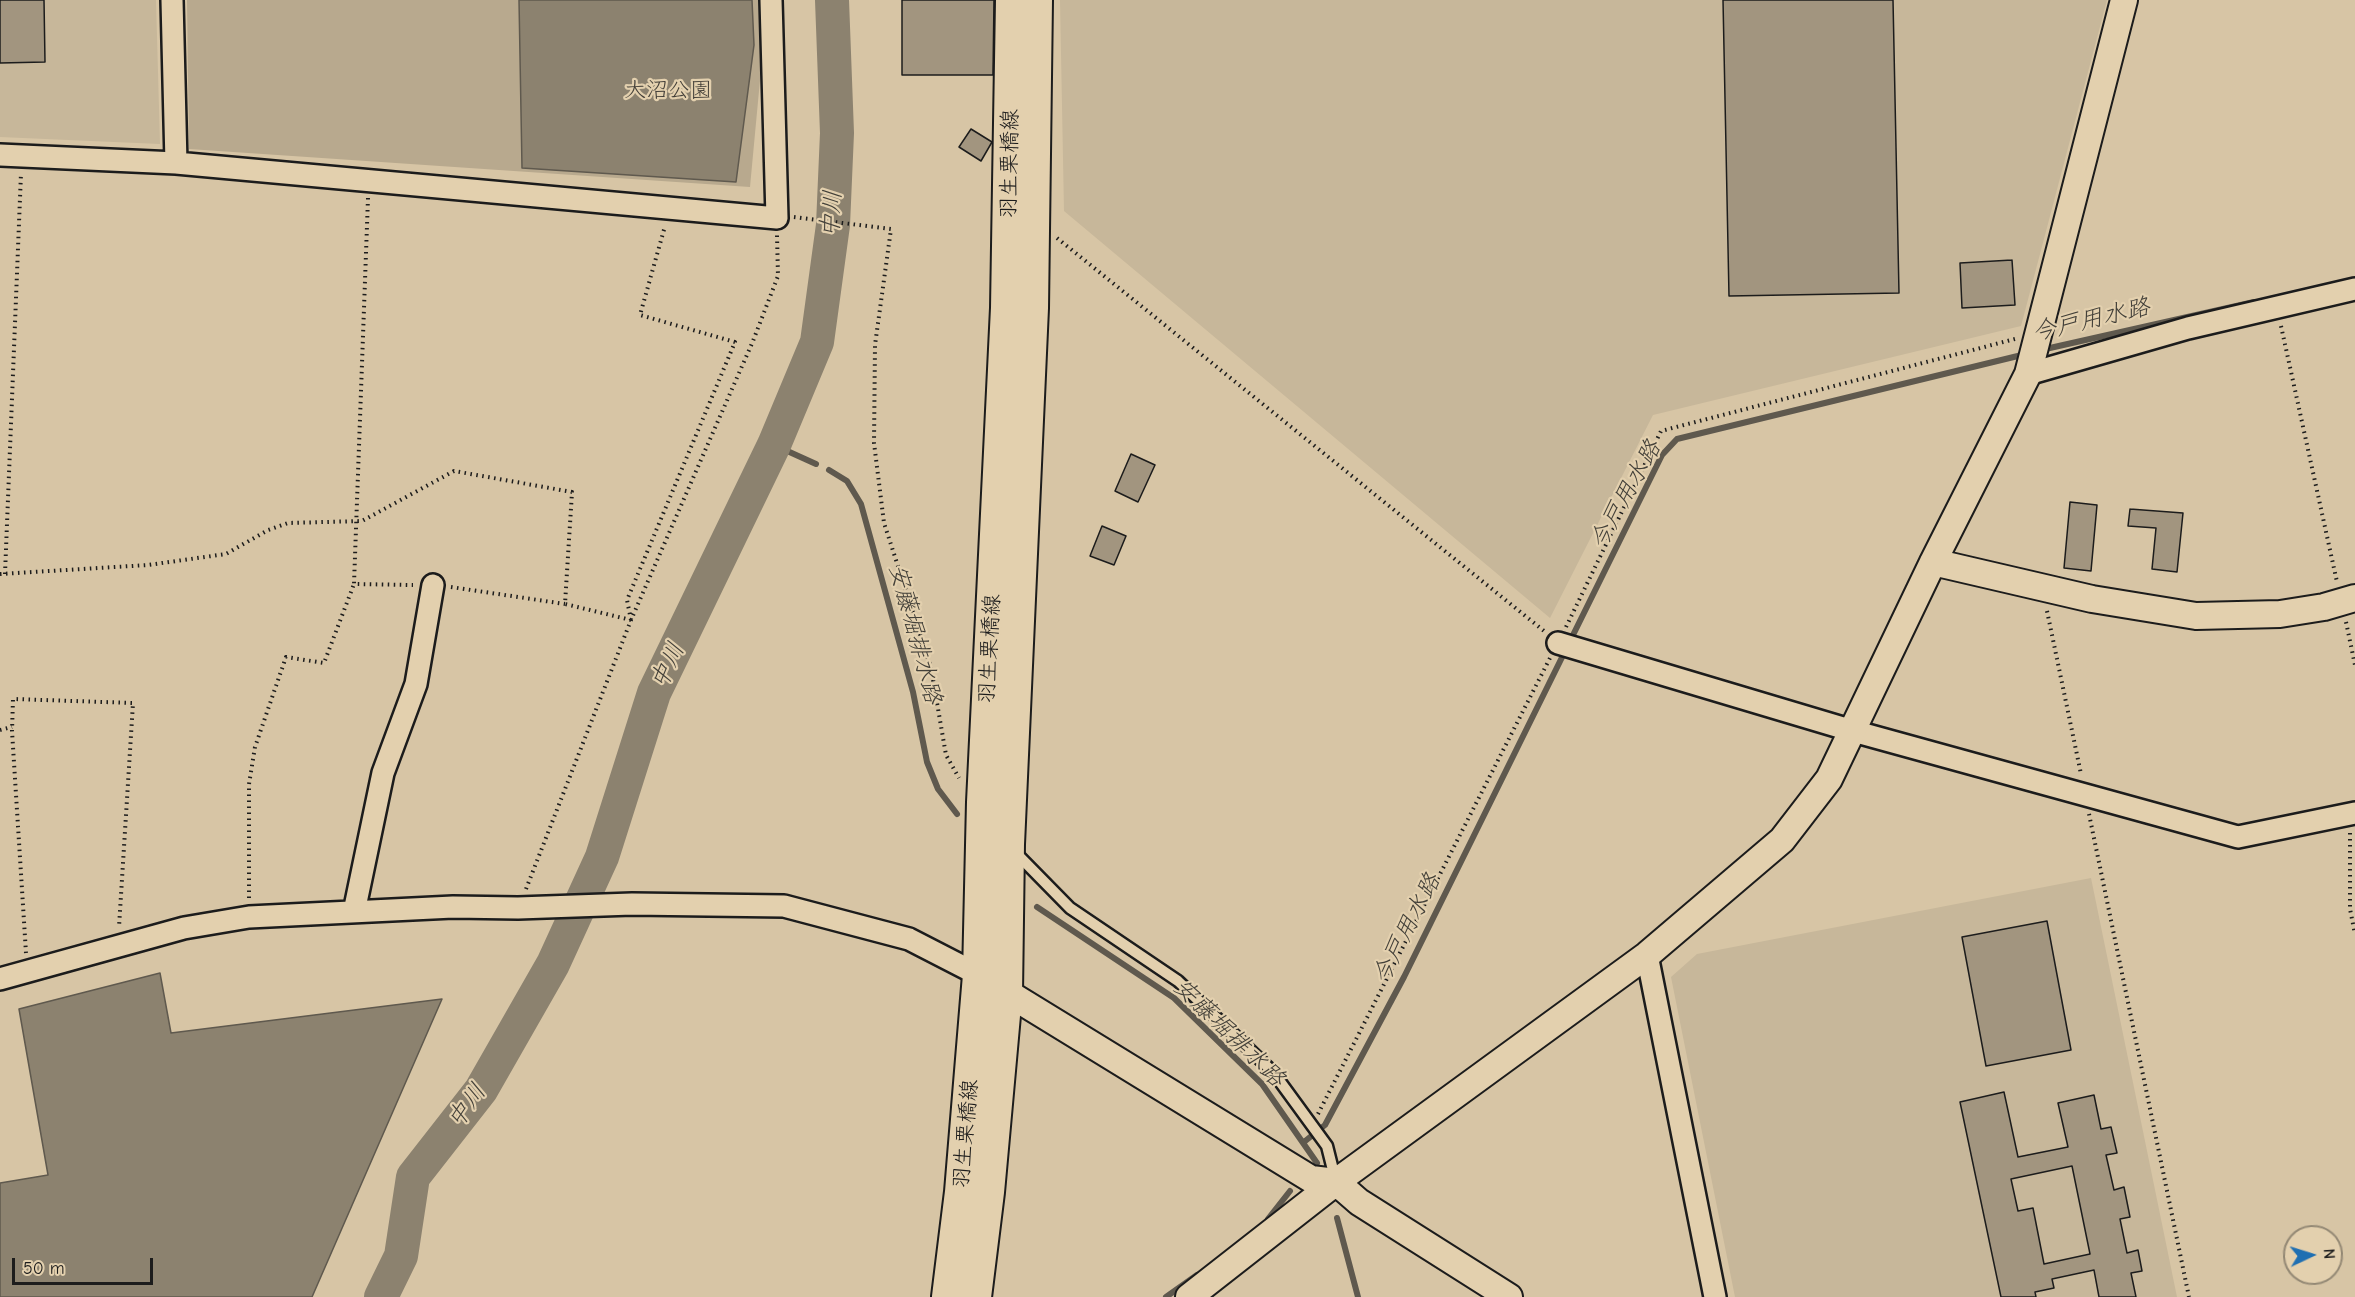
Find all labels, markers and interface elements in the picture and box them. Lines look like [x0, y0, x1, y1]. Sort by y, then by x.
park label: 大沼公園 [624, 78, 712, 104]
street label: 羽生栗橋線 [996, 109, 1024, 219]
water label: 中川 [816, 189, 848, 239]
water label: 今戸用水路 [2029, 292, 2153, 348]
water label: 今戸用水路 [1584, 436, 1668, 554]
water label: 安藤堀排水路 [882, 561, 948, 707]
street label: 羽生栗橋線 [974, 593, 1006, 705]
water label: 中川 [645, 638, 691, 694]
water label: 今戸用水路 [1367, 869, 1447, 989]
water label: 安藤堀排水路 [1167, 973, 1291, 1093]
water label: 中川 [441, 1078, 493, 1134]
street label: 羽生栗橋線 [948, 1078, 984, 1190]
north arrow [2283, 1225, 2343, 1285]
scale bar [15, 1246, 156, 1284]
text: N [2320, 1248, 2338, 1260]
text: 50 m [23, 1258, 65, 1279]

